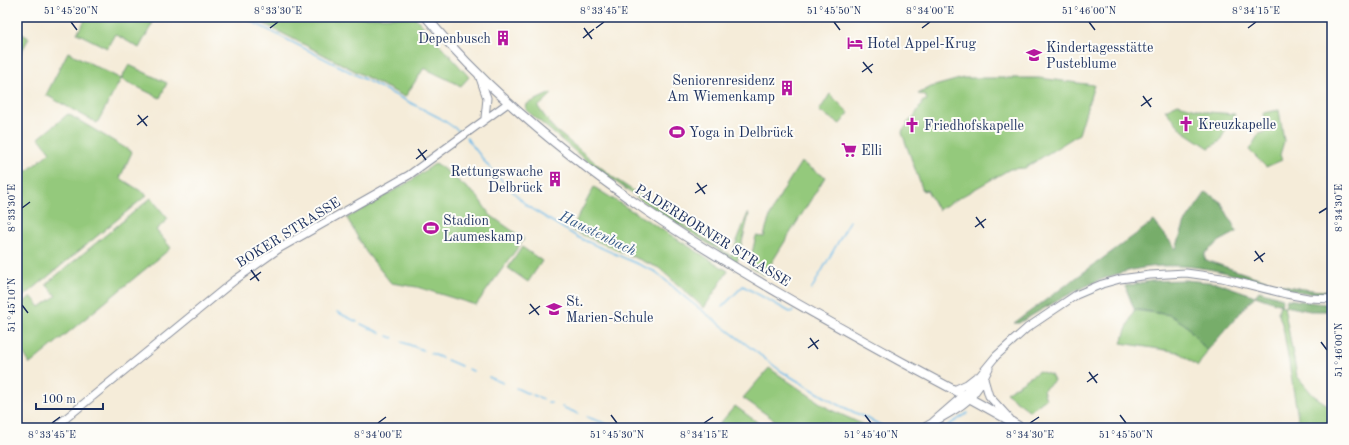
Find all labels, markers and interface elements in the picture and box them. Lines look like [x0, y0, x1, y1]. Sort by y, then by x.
text: 51°45'20"N [44, 6, 99, 16]
text: 8°33'30"E [254, 6, 302, 16]
text: 8°33'45"E [580, 6, 628, 16]
text: 51°45'50"N [807, 6, 862, 16]
text: 8°34'00"E [906, 6, 954, 16]
text: 51°46'00"N [1062, 6, 1117, 16]
text: 8°34'15"E [1232, 6, 1280, 16]
building icon: Depenbusch [494, 29, 512, 47]
place label: Depenbusch [418, 32, 491, 46]
hotel icon: Hotel Appel-Krug [846, 34, 864, 52]
place label: Hotel Appel-Krug [867, 37, 976, 51]
place label: Kindertagesstätte Pusteblume [1046, 41, 1153, 71]
school or university icon: Kindertagesstätte Pusteblume [1025, 46, 1043, 64]
place label: Seniorenresidenz Am Wiemenkamp [667, 74, 775, 104]
building icon: Seniorenresidenz Am Wiemenkamp [778, 79, 796, 97]
church icon: Kreuzkapelle [1177, 115, 1195, 133]
church icon: Friedhofskapelle [903, 116, 921, 134]
place label: Kreuzkapelle [1198, 118, 1276, 132]
place label: Friedhofskapelle [924, 119, 1024, 133]
sports icon: Yoga in Delbrück [668, 123, 686, 141]
place label: Yoga in Delbrück [689, 126, 794, 140]
supermarket icon: Elli [840, 141, 858, 159]
place label: Elli [861, 144, 882, 158]
place label: Rettungswache Delbrück [451, 165, 543, 195]
building icon: Rettungswache Delbrück [546, 170, 564, 188]
street label: PADERBORNER STRASSE [632, 182, 793, 290]
text: 8°33'30"E [7, 184, 17, 232]
text: 8°34'30"E [1334, 184, 1344, 232]
street label: BOKER STRASSE [234, 195, 343, 271]
water label: Haustenbach [556, 209, 639, 260]
place label: Stadion Laumeskamp [443, 214, 523, 244]
sports icon: Stadion Laumeskamp [422, 219, 440, 237]
text: 51°45'10"N [7, 277, 17, 332]
place label: St. Marien-Schule [566, 295, 653, 325]
school or university icon: St. Marien-Schule [545, 300, 563, 318]
text: 51°46'00"N [1334, 322, 1344, 377]
scale bar [36, 385, 103, 411]
text: 100 m [42, 394, 76, 406]
text: 8°33'45"E [28, 430, 76, 440]
text: 8°34'00"E [354, 430, 402, 440]
text: 51°45'30"N [590, 430, 645, 440]
text: 8°34'15"E [680, 430, 728, 440]
text: 51°45'40"N [844, 430, 899, 440]
text: 8°34'30"E [1006, 430, 1054, 440]
text: 51°45'50"N [1099, 430, 1154, 440]

